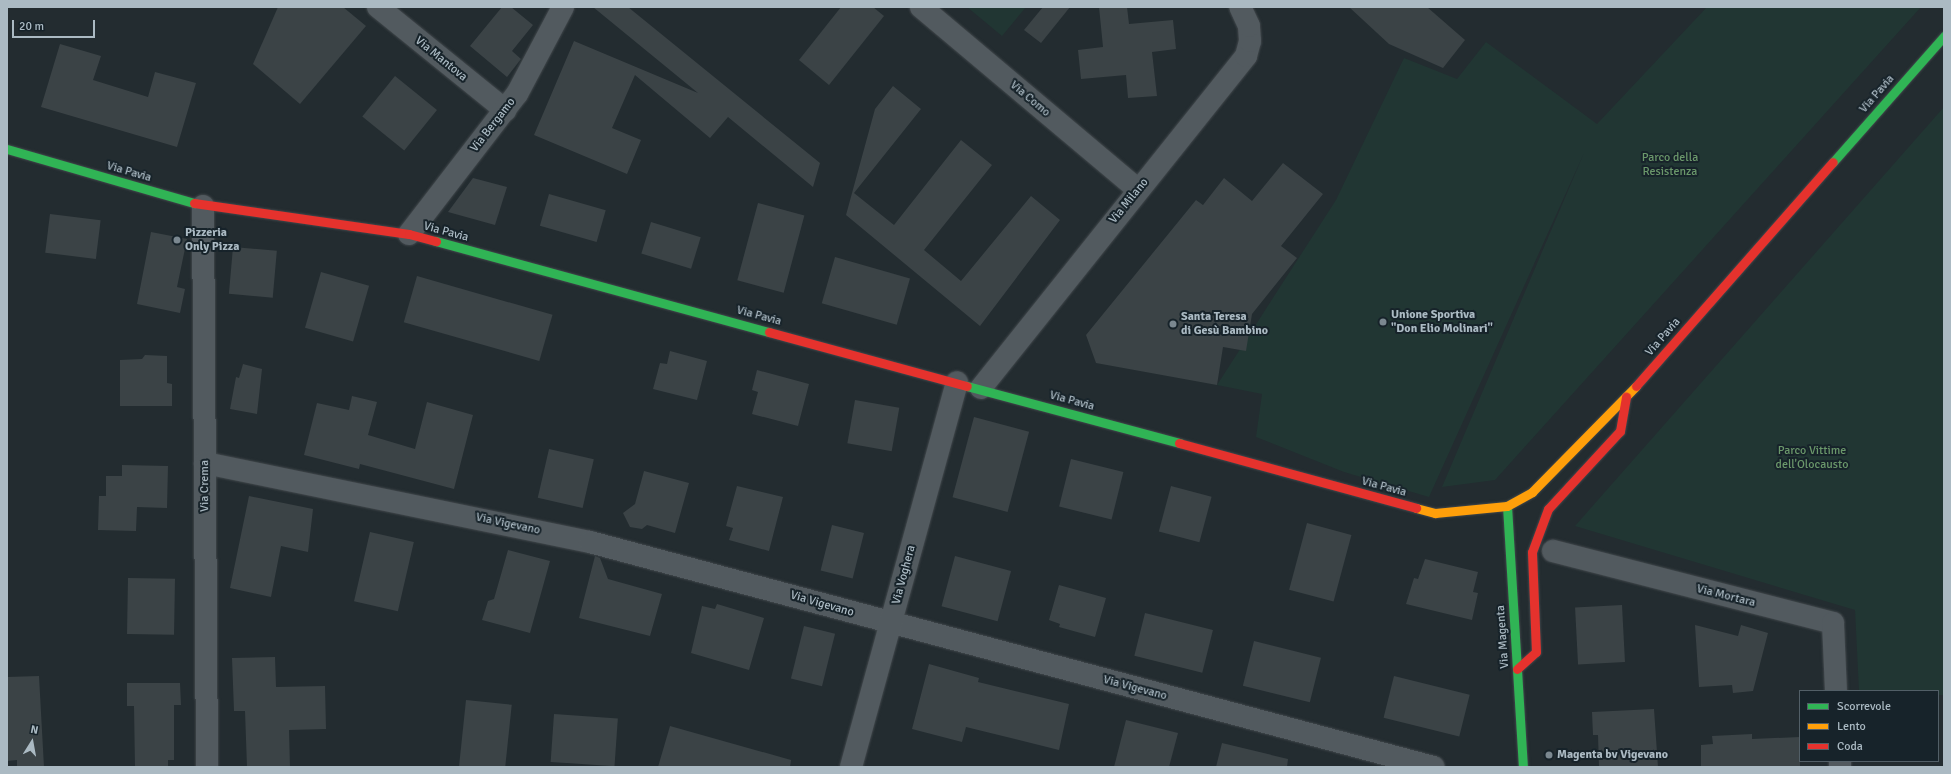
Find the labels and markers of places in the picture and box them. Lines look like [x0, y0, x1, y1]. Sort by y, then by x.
place label: Pizzeria Only Pizza [185, 226, 239, 254]
marker: Pizzeria Only Pizza [172, 235, 182, 245]
place label: Unione Sportiva "Don Elio Molinari" [1391, 308, 1493, 336]
place label: Santa Teresa di Gesù Bambino [1181, 310, 1268, 338]
marker: Unione Sportiva "Don Elio Molinari" [1378, 317, 1388, 327]
marker: Santa Teresa di Gesù Bambino [1168, 319, 1178, 329]
place label: Magenta bv Vigevano [1557, 748, 1668, 762]
marker: Magenta bv Vigevano [1544, 750, 1554, 760]

